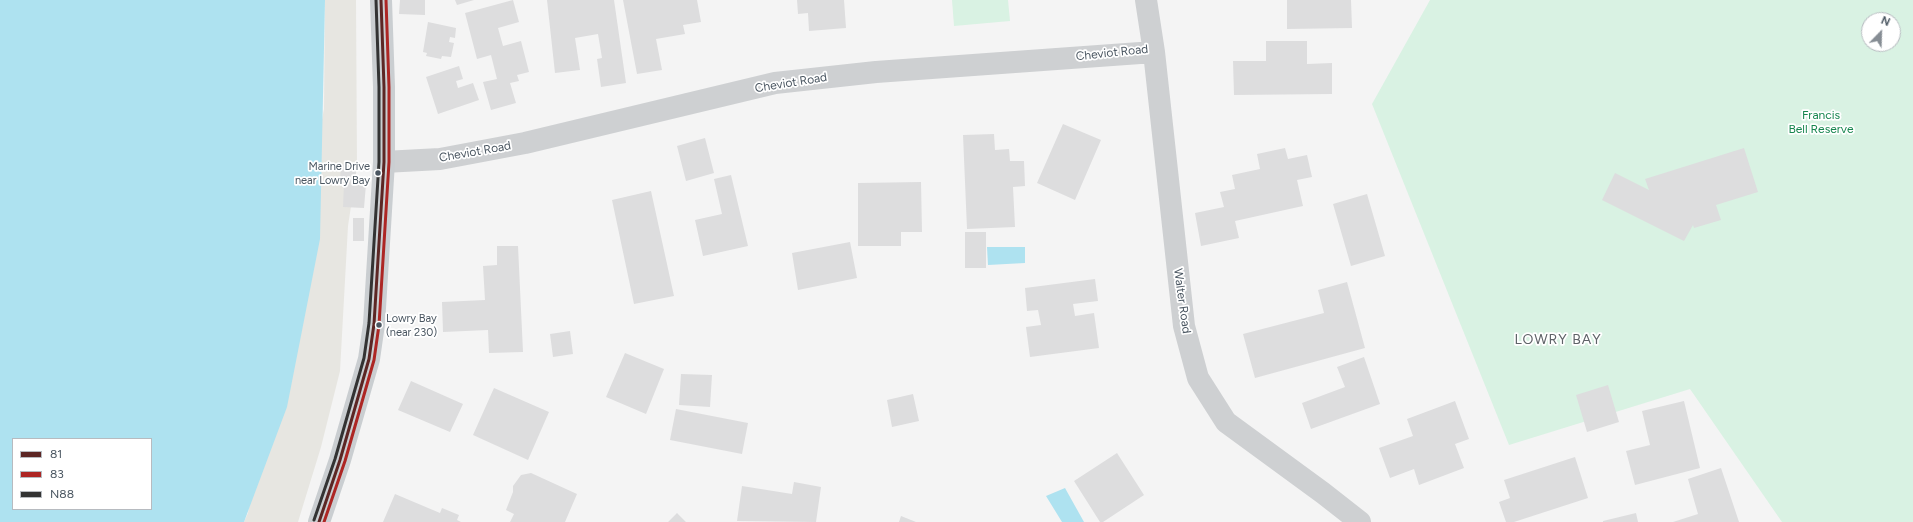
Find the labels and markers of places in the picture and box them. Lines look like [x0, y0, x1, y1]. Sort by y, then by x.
place label: Marine Drive near Lowry Bay [295, 160, 370, 186]
marker: Marine Drive near Lowry Bay [373, 168, 383, 178]
place label: Lowry Bay (near 230) [386, 312, 437, 338]
marker: Lowry Bay (near 230) [374, 320, 384, 330]

